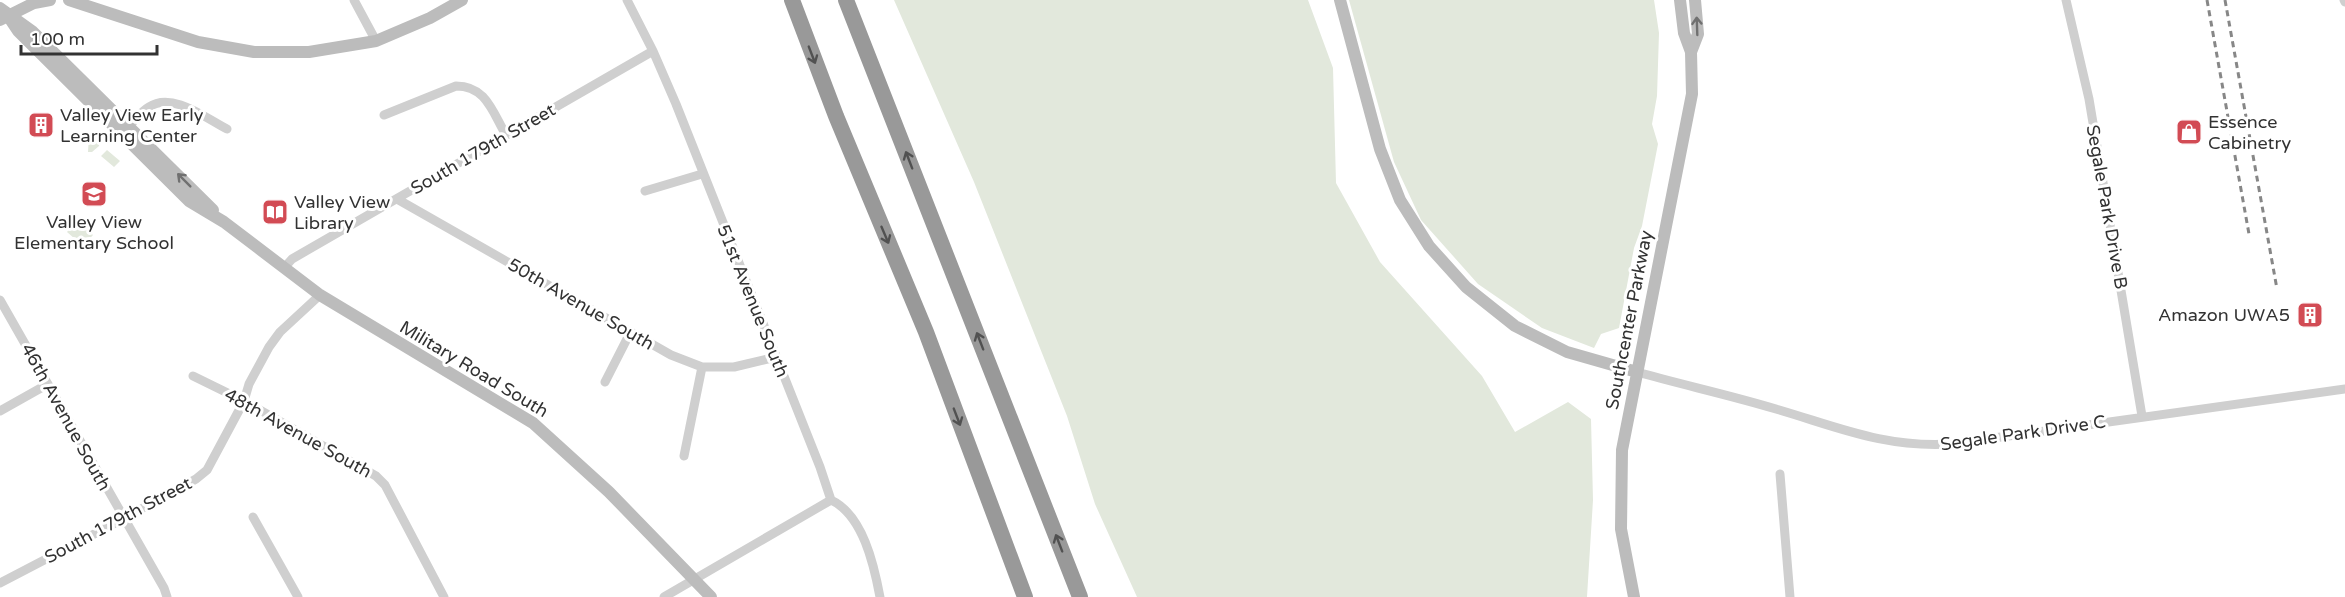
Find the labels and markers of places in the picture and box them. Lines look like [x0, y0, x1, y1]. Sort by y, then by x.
place label: Valley View Early Learning Center [60, 104, 204, 147]
building icon: Valley View Early Learning Center [26, 110, 56, 140]
place label: Essence Cabinetry [2208, 111, 2291, 154]
shop icon: Essence Cabinetry [2174, 117, 2204, 147]
school or university icon: Valley View Elementary School [79, 179, 109, 209]
place label: Valley View Library [294, 191, 390, 234]
library icon: Valley View Library [260, 197, 290, 227]
place label: Valley View Elementary School [14, 211, 174, 254]
building icon: Amazon UWA5 [2295, 300, 2325, 330]
place label: Amazon UWA5 [2158, 304, 2290, 326]

